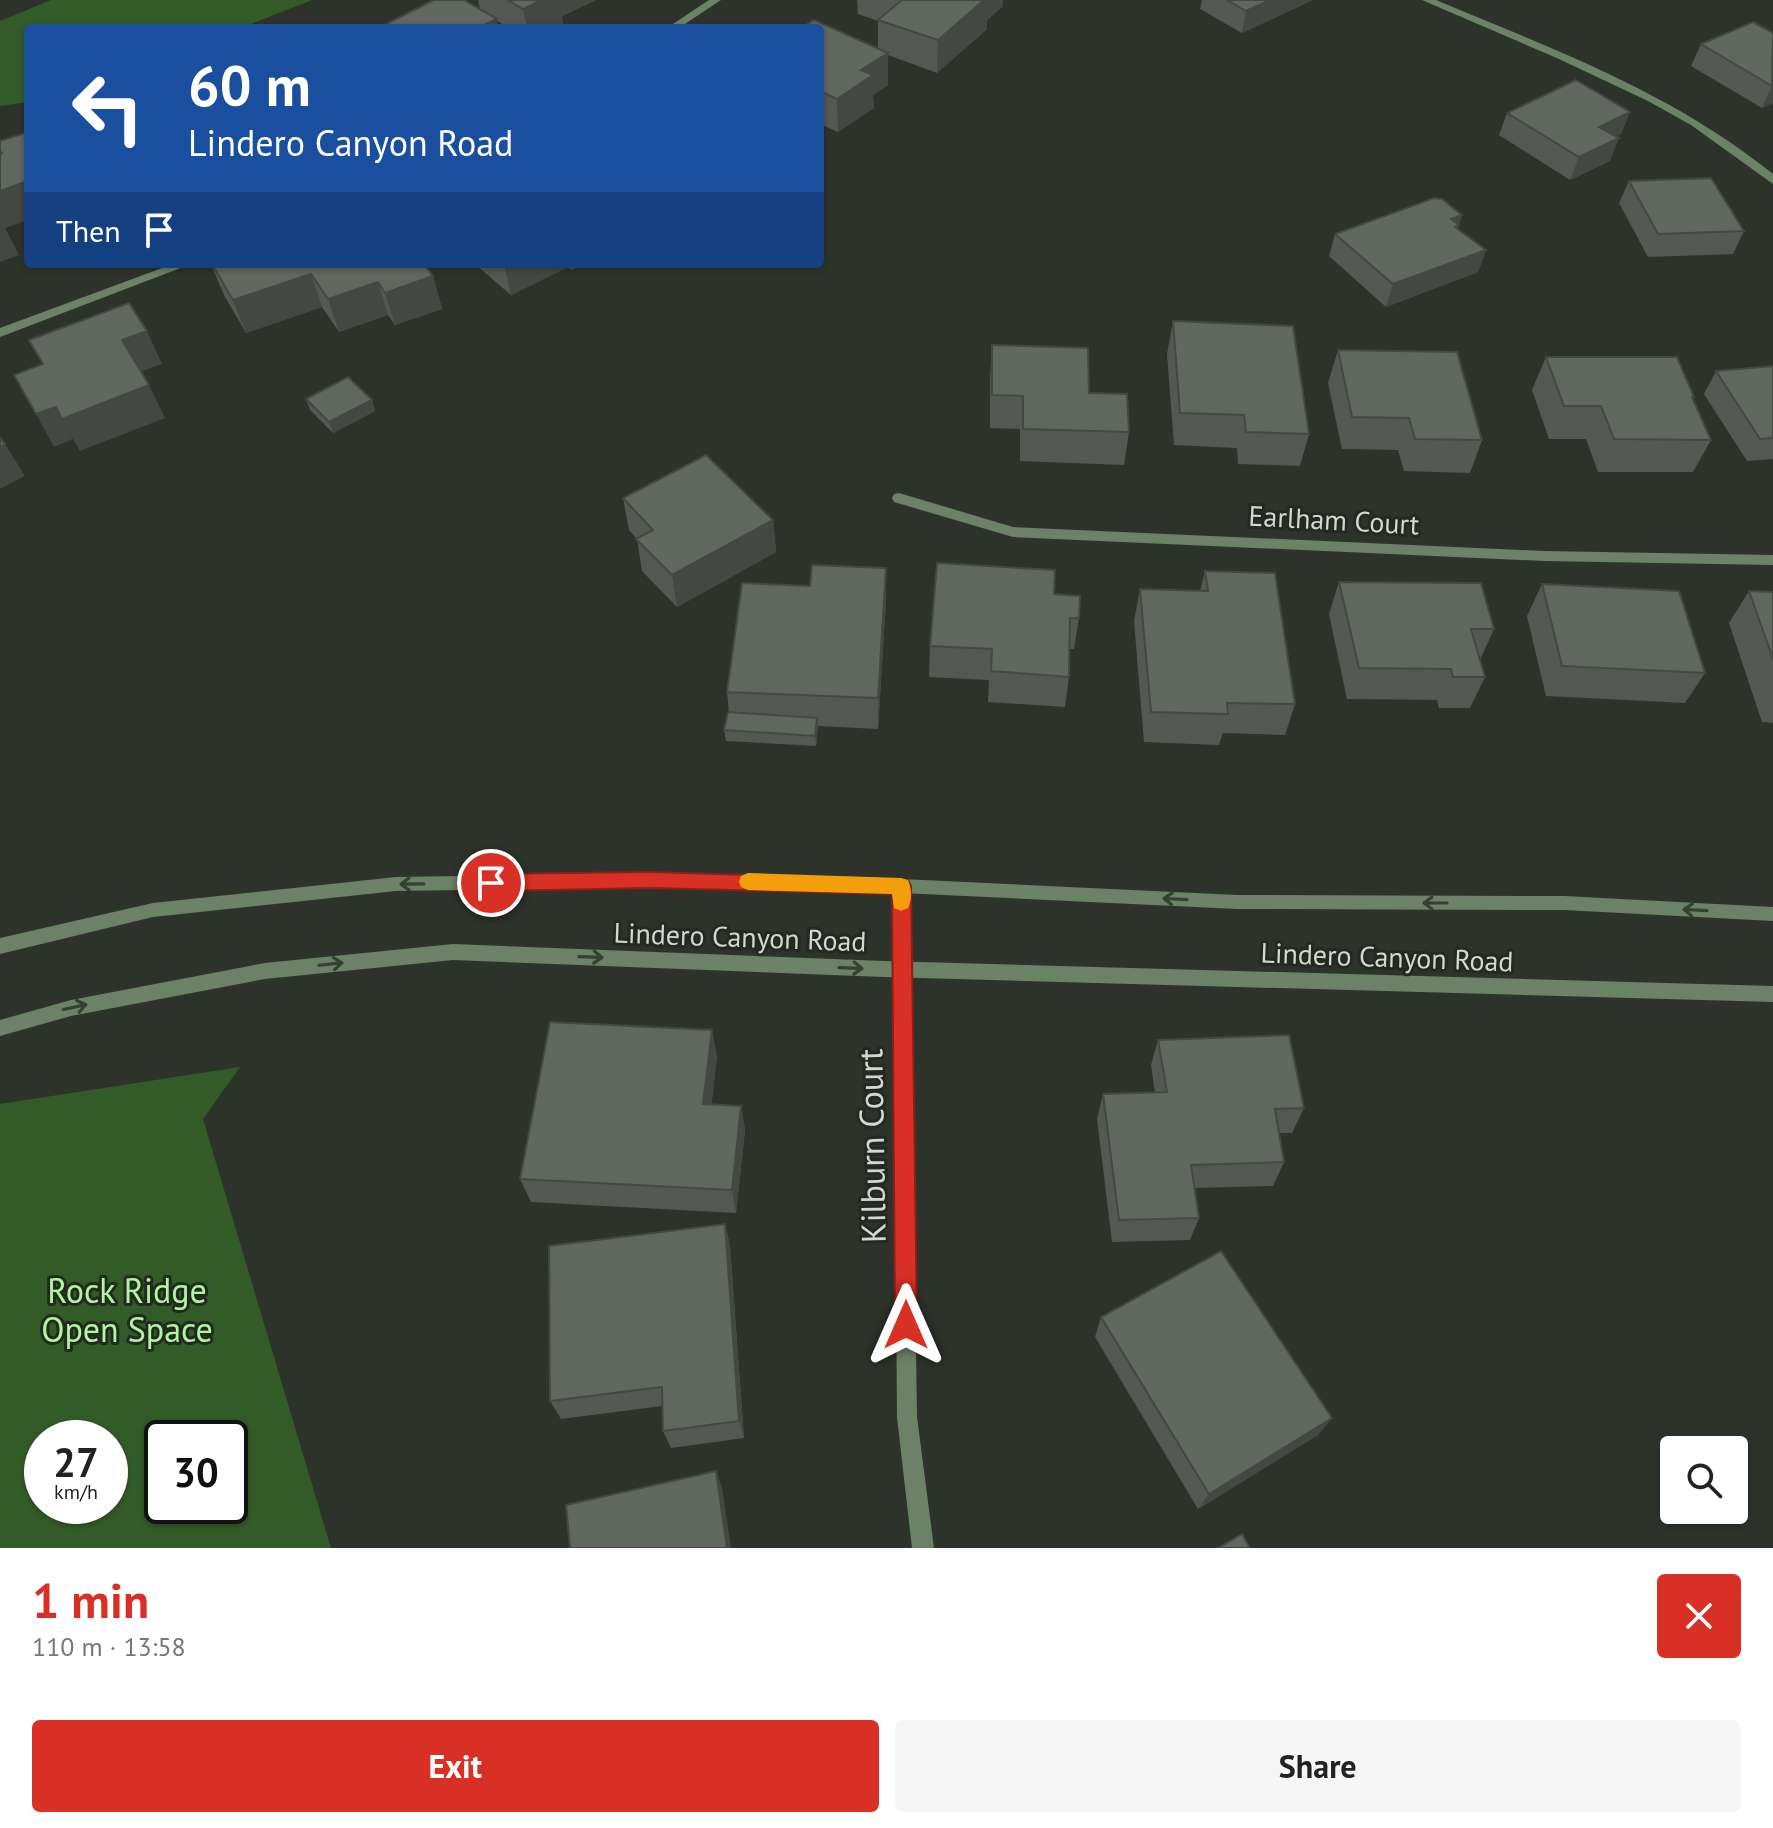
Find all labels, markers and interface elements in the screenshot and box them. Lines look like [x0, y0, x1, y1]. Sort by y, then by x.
text: 60 m [188, 49, 311, 121]
icon: left [56, 56, 160, 160]
text: Lindero Canyon Road [188, 119, 513, 166]
icon: arrive [137, 208, 181, 252]
text: Then [56, 211, 121, 250]
street label: Earlham Court [1248, 497, 1421, 542]
pin [457, 849, 525, 917]
icon: arrive [469, 861, 513, 905]
one-way arrow [399, 876, 426, 892]
one-way arrow [1162, 891, 1189, 906]
one-way arrow [1422, 895, 1449, 911]
one-way arrow [1682, 902, 1709, 917]
street label: Lindero Canyon Road [613, 914, 867, 959]
street label: Lindero Canyon Road [1260, 934, 1514, 979]
one-way arrow [577, 950, 604, 965]
one-way arrow [318, 957, 344, 972]
one-way arrow [837, 960, 863, 975]
one-way arrow [62, 999, 88, 1014]
street label: Kilburn Court [847, 1048, 895, 1244]
park label: Rock Ridge Open Space [41, 1268, 213, 1351]
position arrow [864, 1283, 948, 1367]
speed limit sign: 30 [144, 1420, 248, 1524]
text: 27 [53, 1436, 99, 1488]
map controls [1660, 1436, 1748, 1524]
button: search [1660, 1436, 1748, 1524]
text: km/h [54, 1479, 98, 1505]
text: 1 min [32, 1569, 149, 1631]
button: close [1657, 1574, 1741, 1658]
text: 110 m · 13:58 [32, 1630, 186, 1663]
button: Exit [32, 1720, 879, 1812]
button: Share [895, 1720, 1741, 1812]

